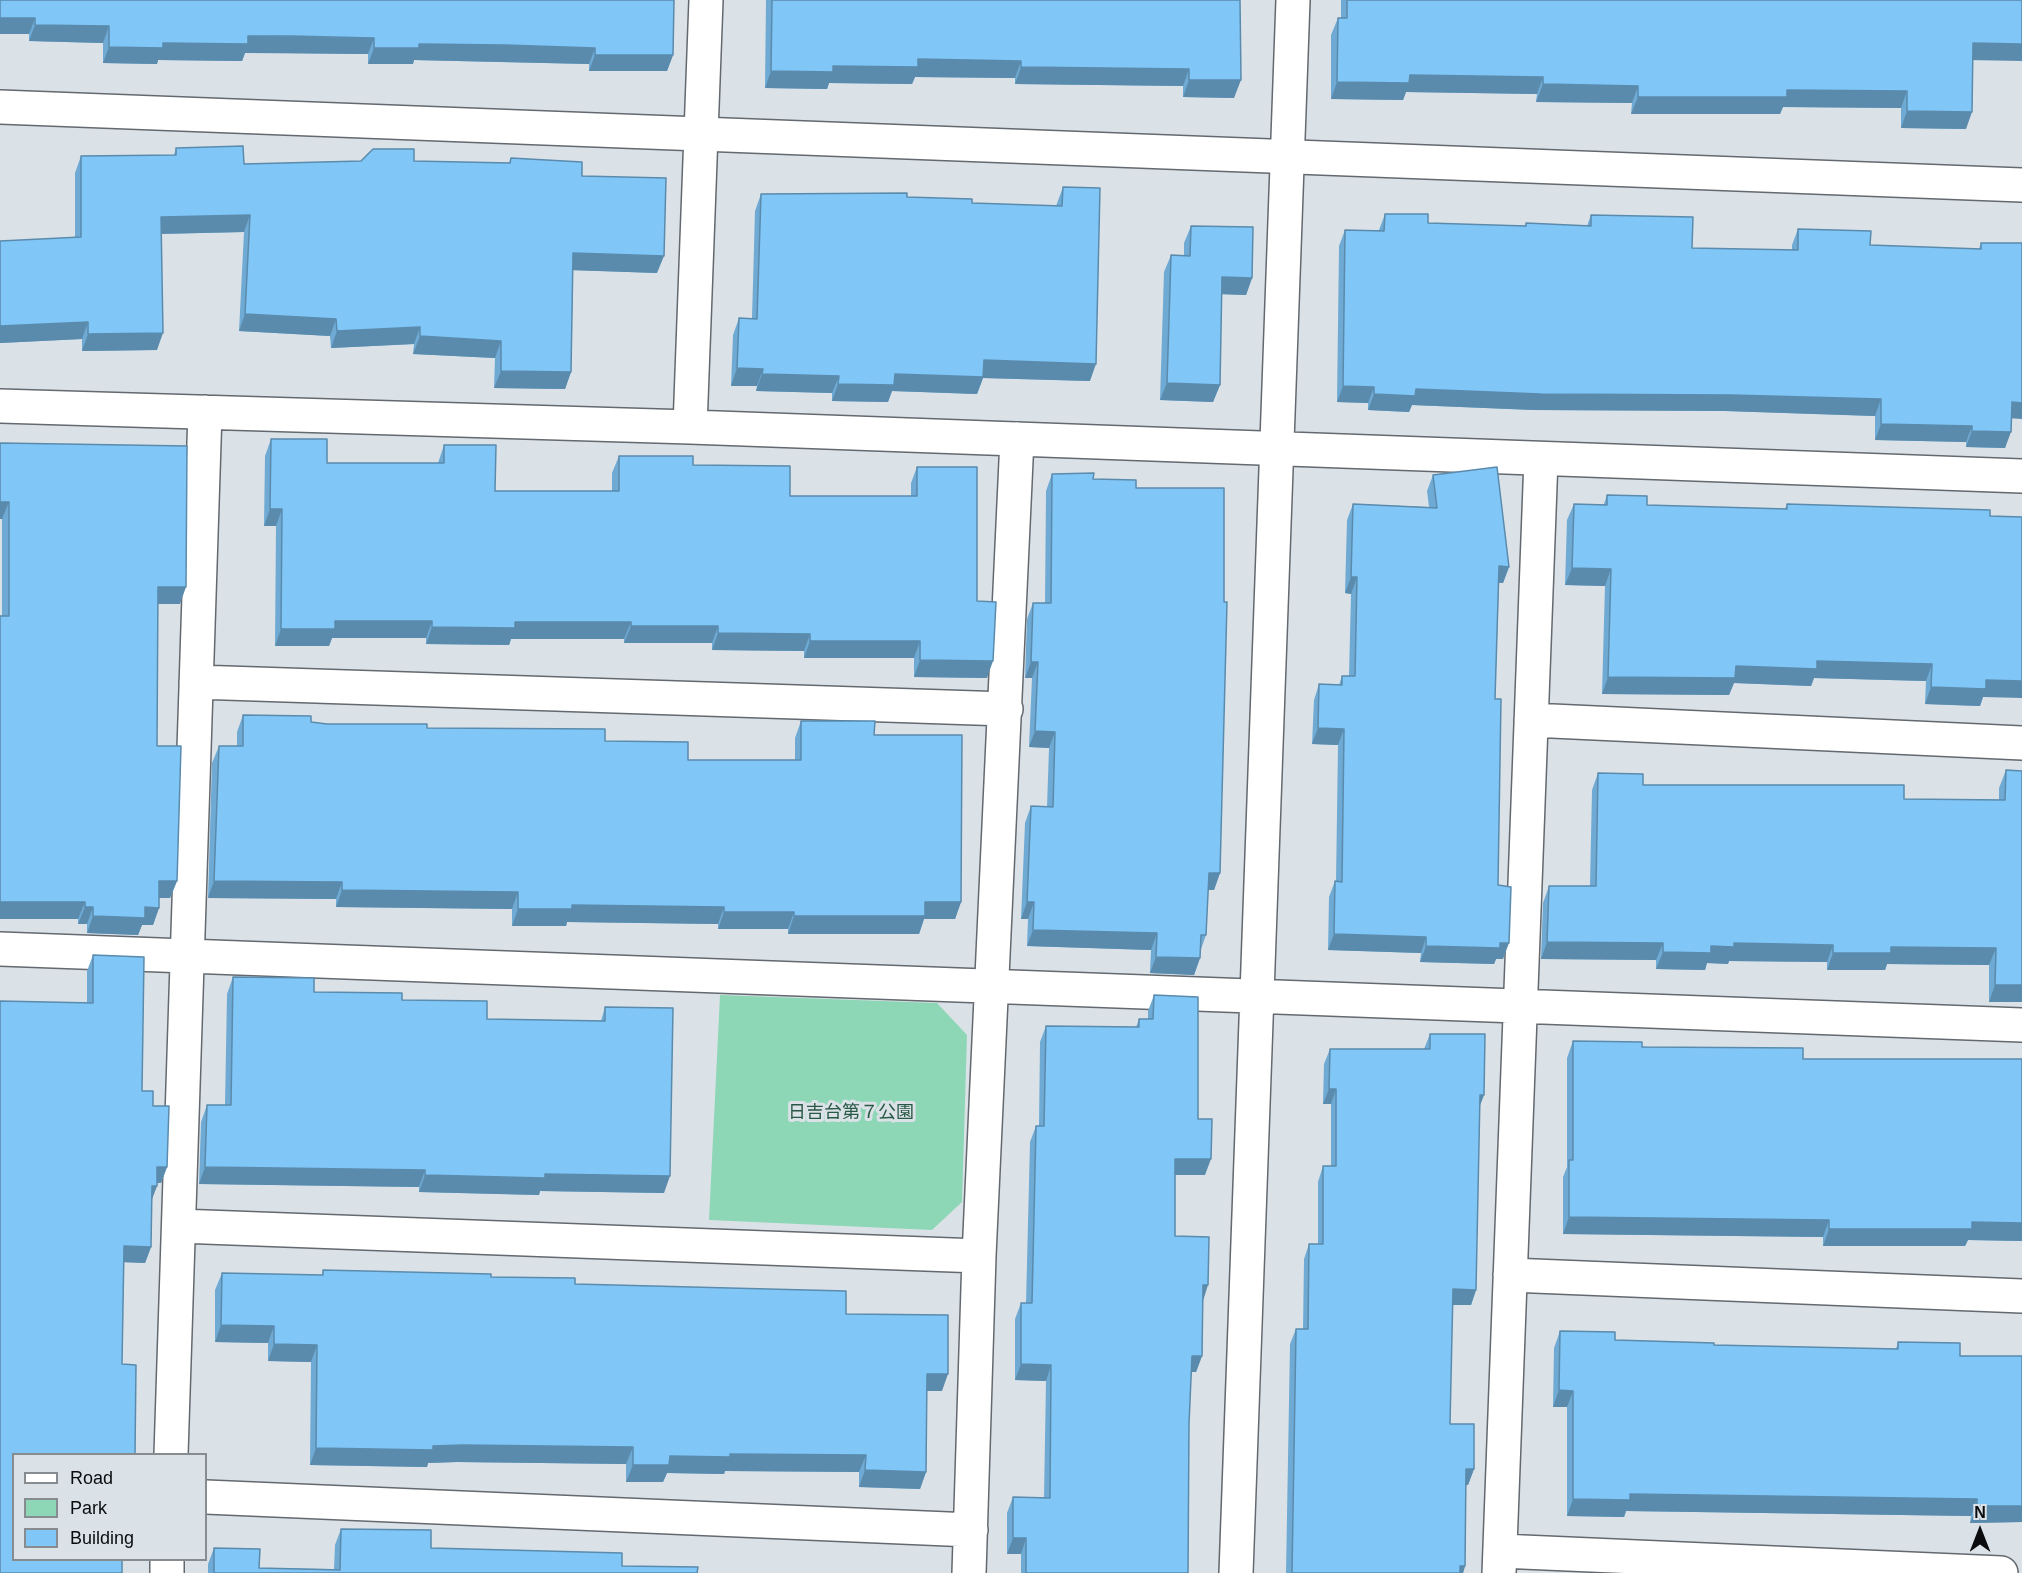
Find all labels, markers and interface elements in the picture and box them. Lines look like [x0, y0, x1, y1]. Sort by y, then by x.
park label: 日吉台第７公園 [788, 1102, 914, 1124]
legend [12, 1453, 207, 1561]
text: Road [70, 1468, 113, 1488]
text: Park [70, 1498, 107, 1518]
north arrow [1950, 1501, 2010, 1561]
text: N [1974, 1504, 1986, 1521]
text: Building [70, 1528, 134, 1548]

